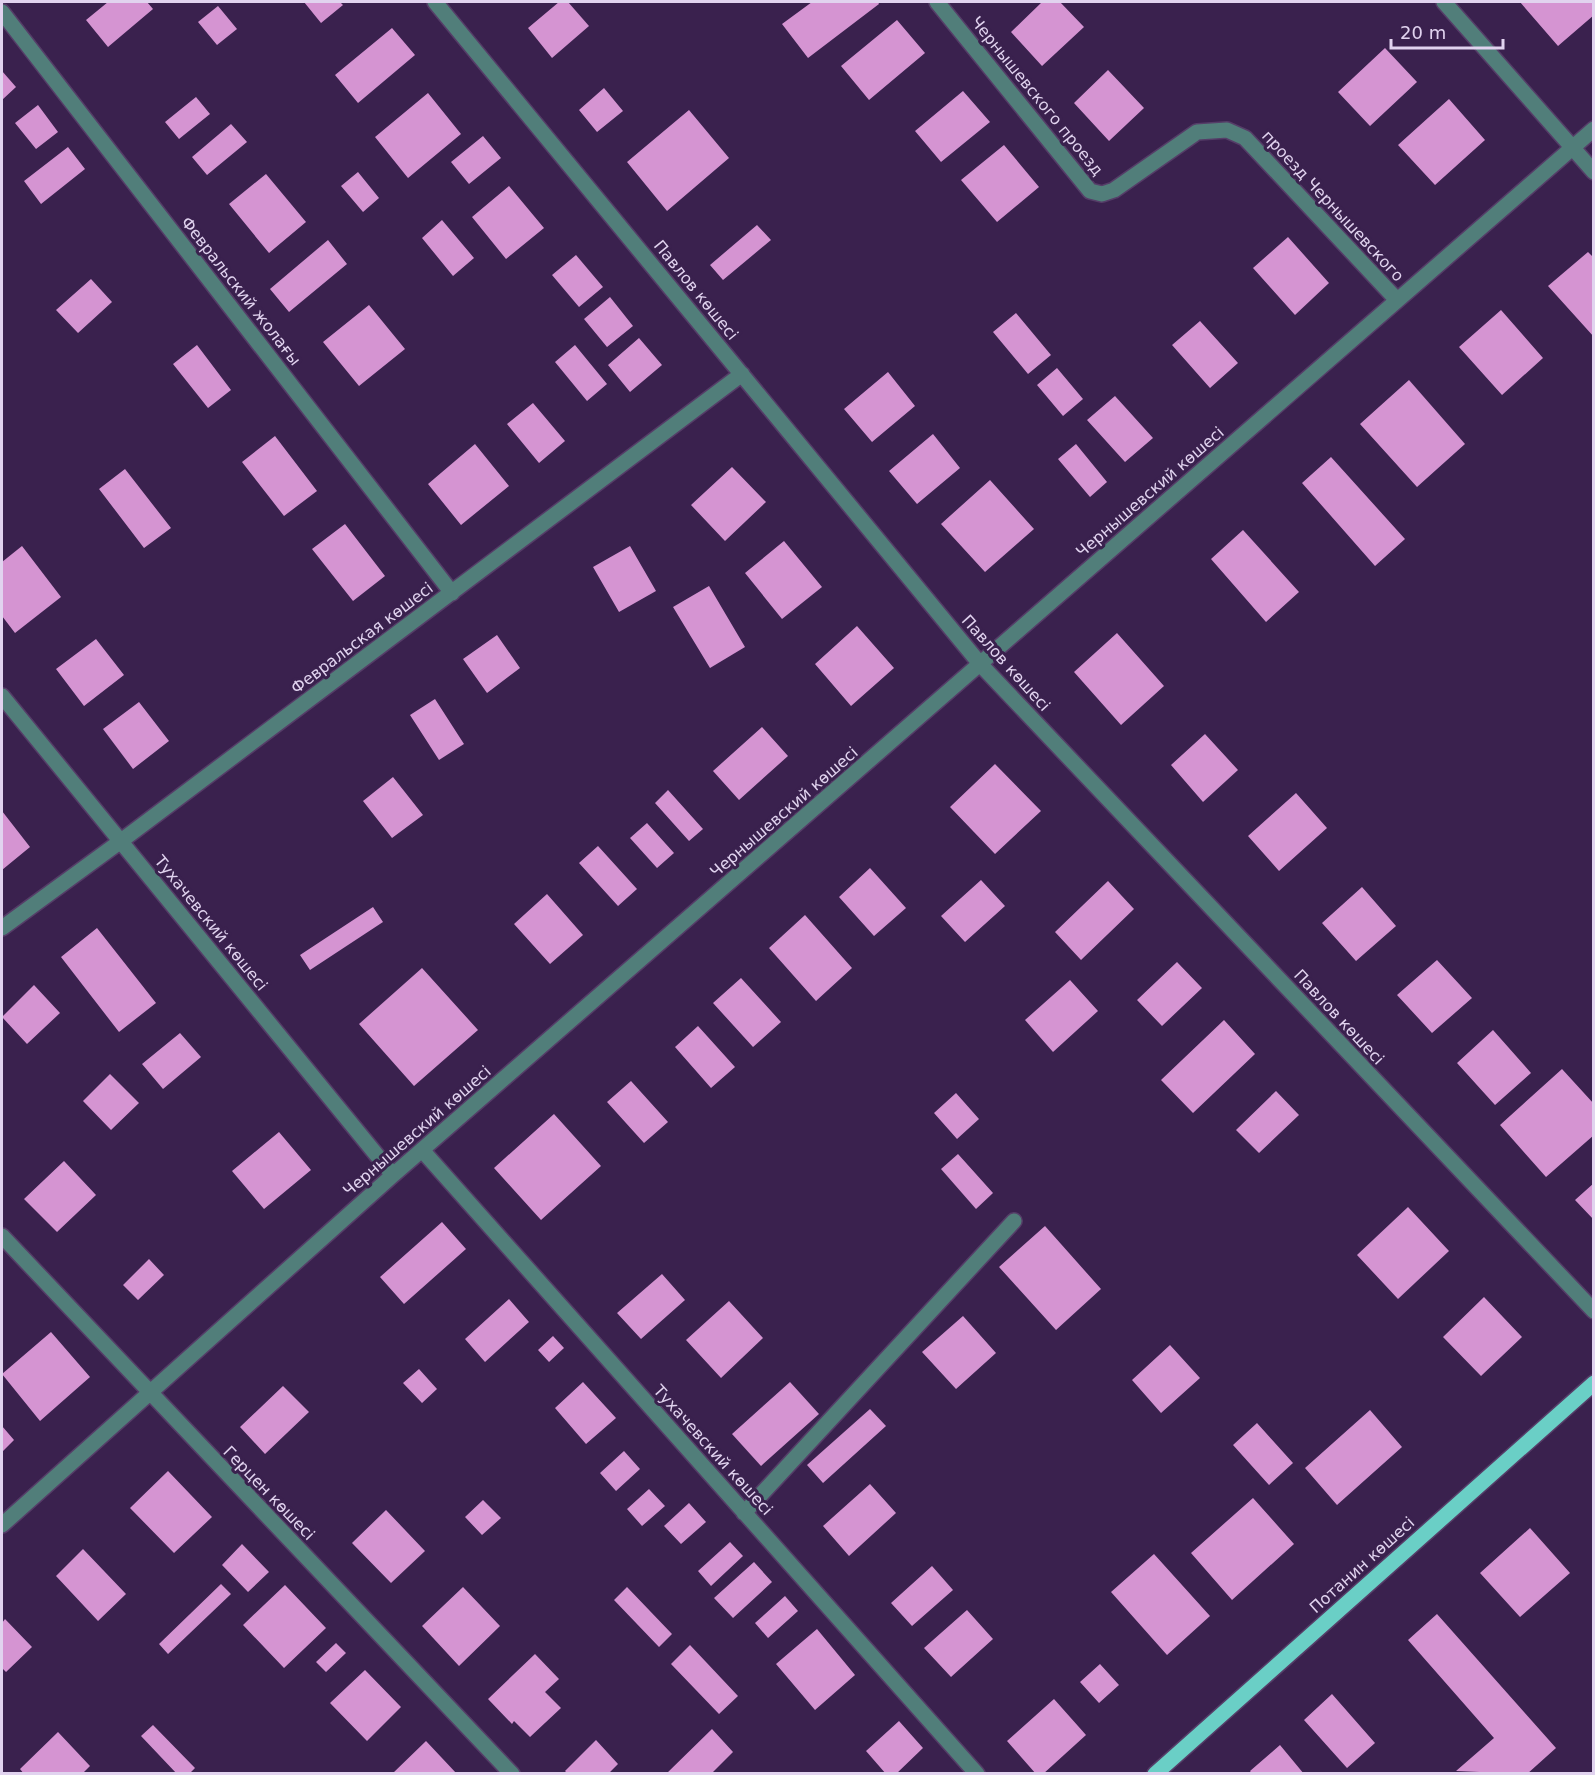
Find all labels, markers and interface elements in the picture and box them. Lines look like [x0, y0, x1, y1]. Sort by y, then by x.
scale bar [1391, 12, 1504, 50]
street label: Чернышевского проезд [967, 13, 1107, 179]
text: 20 m [1400, 22, 1446, 43]
street label: проезд Чернышевского [1258, 127, 1408, 285]
street label: Февральский жолағы [177, 213, 305, 369]
street label: Павлов көшесі [650, 236, 742, 344]
street label: Чернышевский көшесі [1072, 423, 1228, 561]
street label: Февральская көшесі [287, 578, 437, 698]
street label: Павлов көшесі [958, 611, 1054, 715]
street label: Чернышевский көшесі [706, 743, 862, 881]
street label: Тухачевский көшесі [150, 851, 271, 995]
street label: Павлов көшесі [1290, 966, 1388, 1068]
street label: Чернышевский көшесі [339, 1062, 495, 1200]
street label: Тухачевский көшесі [649, 1380, 777, 1519]
street label: Герцен көшесі [219, 1442, 319, 1544]
street label: Потанин көшесі [1306, 1513, 1418, 1617]

